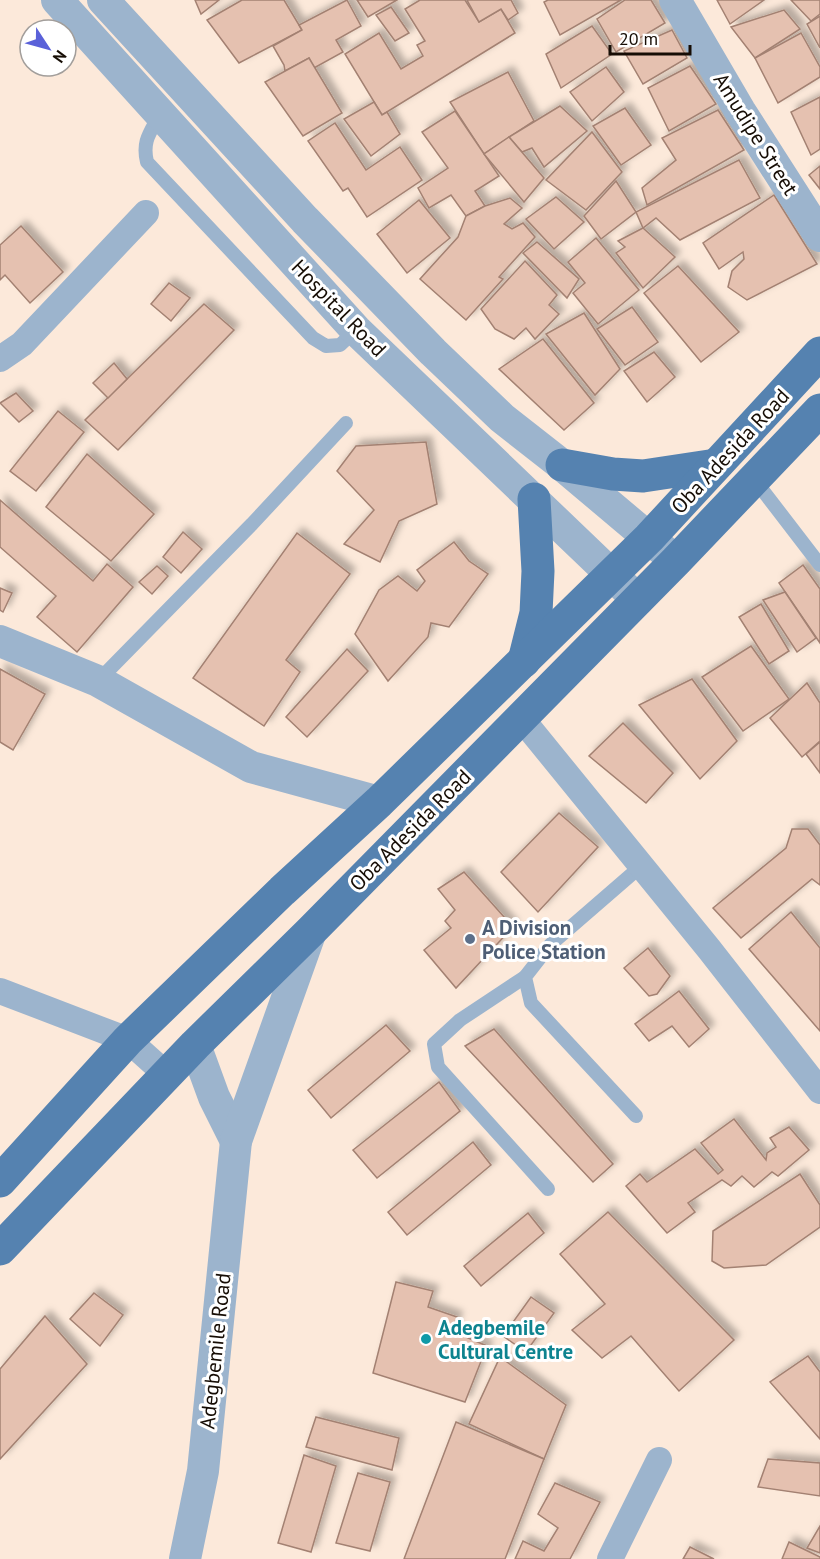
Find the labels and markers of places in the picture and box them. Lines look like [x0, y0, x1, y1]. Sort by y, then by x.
place label: A Division Police Station [482, 914, 606, 965]
marker: A Division Police Station [463, 932, 477, 946]
place label: Adegbemile Cultural Centre [438, 1314, 573, 1365]
marker: Adegbemile Cultural Centre [419, 1332, 433, 1346]

